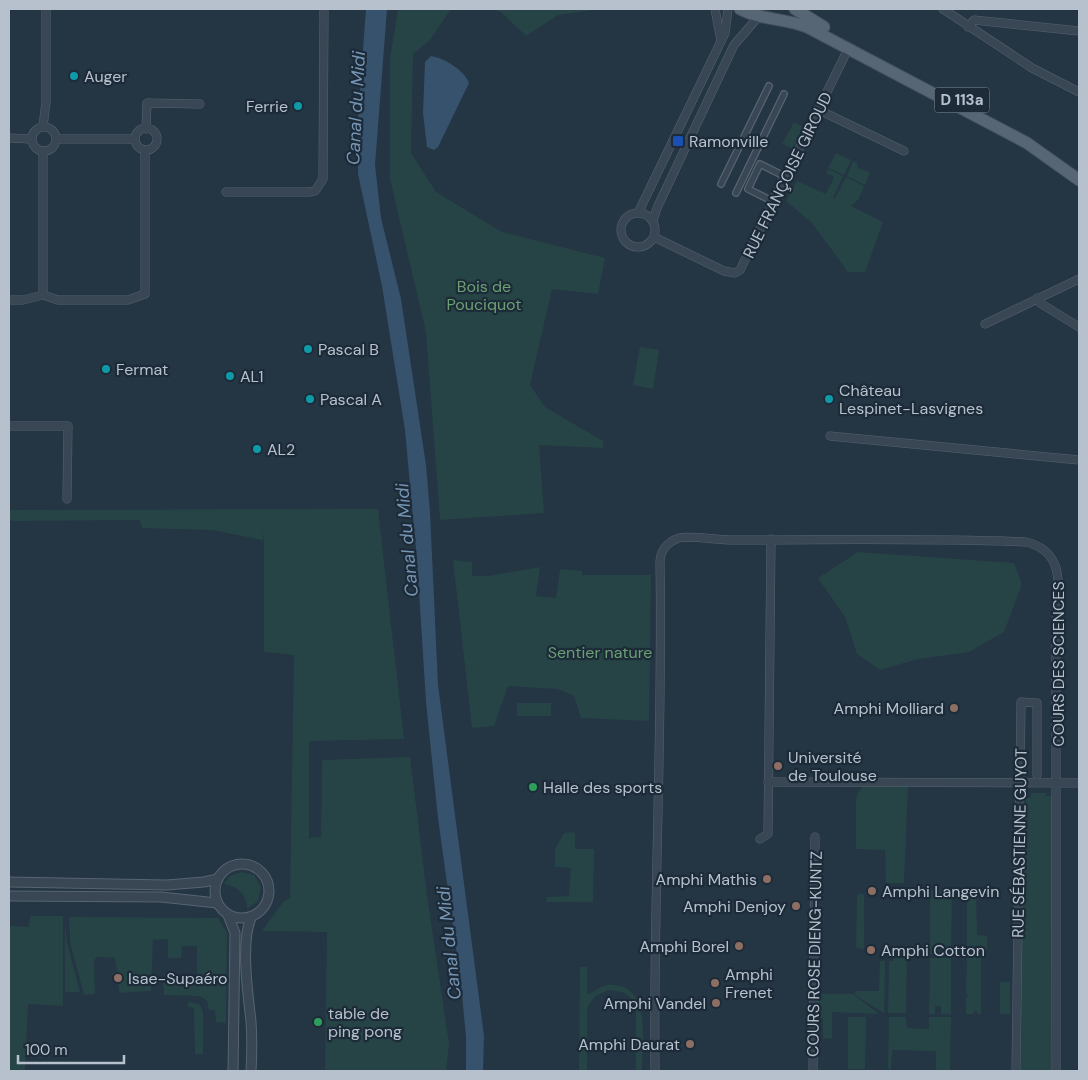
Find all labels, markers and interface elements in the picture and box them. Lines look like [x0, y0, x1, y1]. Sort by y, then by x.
water label: Canal du Midi [341, 50, 371, 166]
place label: Auger [84, 66, 127, 87]
marker: Auger [68, 70, 80, 82]
road number: D 113a [934, 88, 990, 112]
street label: RUE FRANÇOISE GIROUD [738, 89, 837, 262]
place label: Ferrie [246, 96, 288, 117]
marker: Ferrie [292, 100, 304, 112]
place label: Ramonville [689, 131, 768, 152]
marker: Ramonville [671, 134, 685, 148]
park label: Bois de Pouciquot [446, 276, 522, 315]
place label: Pascal B [318, 339, 379, 360]
marker: Pascal B [302, 343, 314, 355]
place label: Fermat [116, 359, 168, 380]
marker: Fermat [100, 363, 112, 375]
place label: AL1 [240, 366, 264, 387]
marker: AL1 [224, 370, 236, 382]
place label: Château Lespinet-Lasvignes [839, 380, 983, 419]
place label: Pascal A [320, 389, 382, 410]
marker: Pascal A [304, 393, 316, 405]
marker: Château Lespinet-Lasvignes [823, 393, 835, 405]
place label: AL2 [267, 439, 295, 460]
marker: AL2 [251, 443, 263, 455]
water label: Canal du Midi [390, 482, 424, 598]
street label: COURS DES SCIENCES [1048, 581, 1069, 747]
park label: Sentier nature [548, 642, 652, 663]
place label: Amphi Molliard [834, 698, 944, 719]
marker: Amphi Molliard [948, 702, 960, 714]
place label: Université de Toulouse [788, 747, 877, 786]
street label: RUE SÉBASTIENNE GUYOT [1007, 748, 1032, 938]
marker: Université de Toulouse [772, 760, 784, 772]
place label: Halle des sports [543, 777, 662, 798]
marker: Halle des sports [527, 781, 539, 793]
street label: COURS ROSE DIENG-KUNTZ [802, 851, 827, 1057]
place label: Amphi Mathis [656, 869, 757, 890]
marker: Amphi Mathis [761, 873, 773, 885]
place label: Amphi Langevin [882, 881, 999, 902]
water label: Canal du Midi [431, 884, 467, 1001]
marker: Amphi Langevin [866, 885, 878, 897]
place label: Amphi Denjoy [683, 896, 786, 917]
marker: Amphi Denjoy [790, 900, 802, 912]
place label: Amphi Borel [639, 936, 729, 957]
marker: Amphi Borel [733, 940, 745, 952]
place label: Amphi Cotton [881, 940, 985, 961]
marker: Amphi Cotton [865, 944, 877, 956]
place label: Amphi Frenet [725, 964, 773, 1003]
place label: Isae-Supaéro [128, 968, 228, 989]
marker: Isae-Supaéro [112, 972, 124, 984]
marker: Amphi Frenet [709, 977, 721, 989]
place label: Amphi Vandel [603, 993, 706, 1014]
marker: Amphi Vandel [710, 997, 722, 1009]
place label: table de ping pong [328, 1003, 402, 1042]
marker: table de ping pong [312, 1016, 324, 1028]
scale bar [18, 1032, 124, 1064]
place label: Amphi Daurat [578, 1034, 680, 1055]
marker: Amphi Daurat [684, 1038, 696, 1050]
text: 100 m [25, 1040, 68, 1060]

